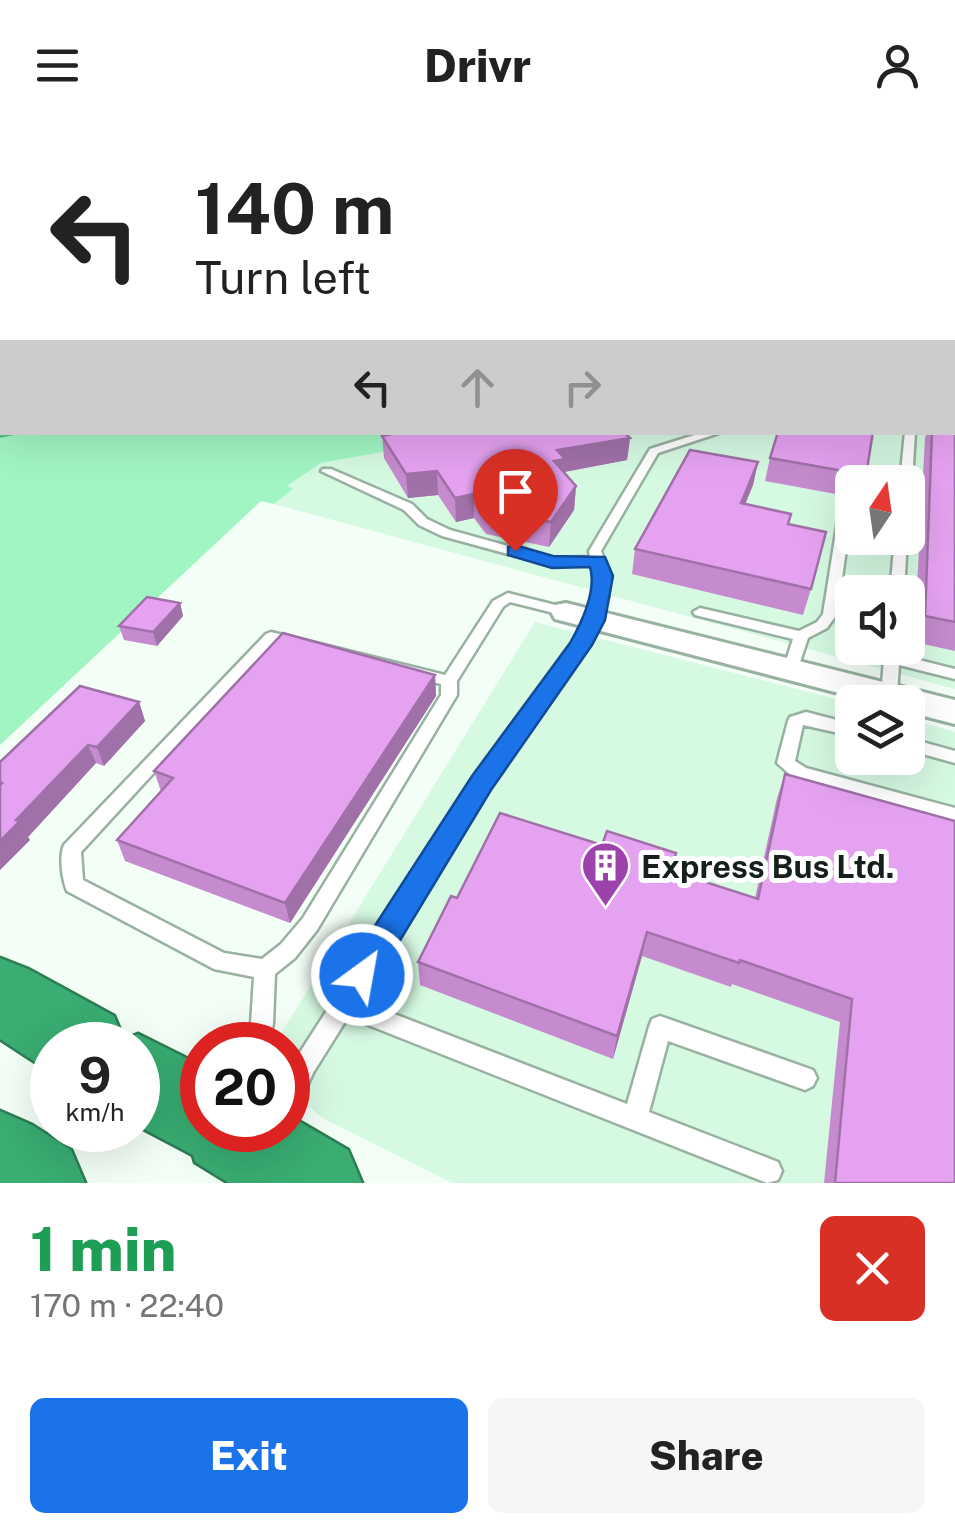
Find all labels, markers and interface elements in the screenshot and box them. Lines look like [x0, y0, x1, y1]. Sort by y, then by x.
icon: menu [30, 38, 85, 93]
icon: person [870, 38, 925, 93]
text: Drivr [424, 39, 531, 92]
text: 140 m [195, 167, 394, 250]
icon: left [30, 170, 160, 300]
text: Turn left [195, 251, 371, 304]
icon: left [345, 360, 400, 415]
icon: ahead [450, 360, 505, 415]
icon: right [555, 360, 610, 415]
pin [473, 449, 558, 552]
icon: arrive [488, 464, 543, 519]
north arrow [835, 465, 925, 555]
map controls [835, 465, 925, 775]
button: sound [835, 575, 925, 665]
button: layers [835, 685, 925, 775]
building icon: Express Bus Ltd. [580, 840, 632, 908]
place label: Express Bus Ltd. [641, 848, 894, 885]
position arrow [310, 923, 414, 1027]
speed limit sign: 20 [180, 1022, 310, 1152]
text: 9 [79, 1045, 111, 1104]
text: km/h [66, 1097, 124, 1127]
text: 1 min [30, 1214, 177, 1285]
button: close [820, 1216, 925, 1321]
text: 170 m · 22:40 [30, 1287, 224, 1324]
button: Exit [30, 1398, 468, 1513]
button: Share [488, 1398, 925, 1513]

